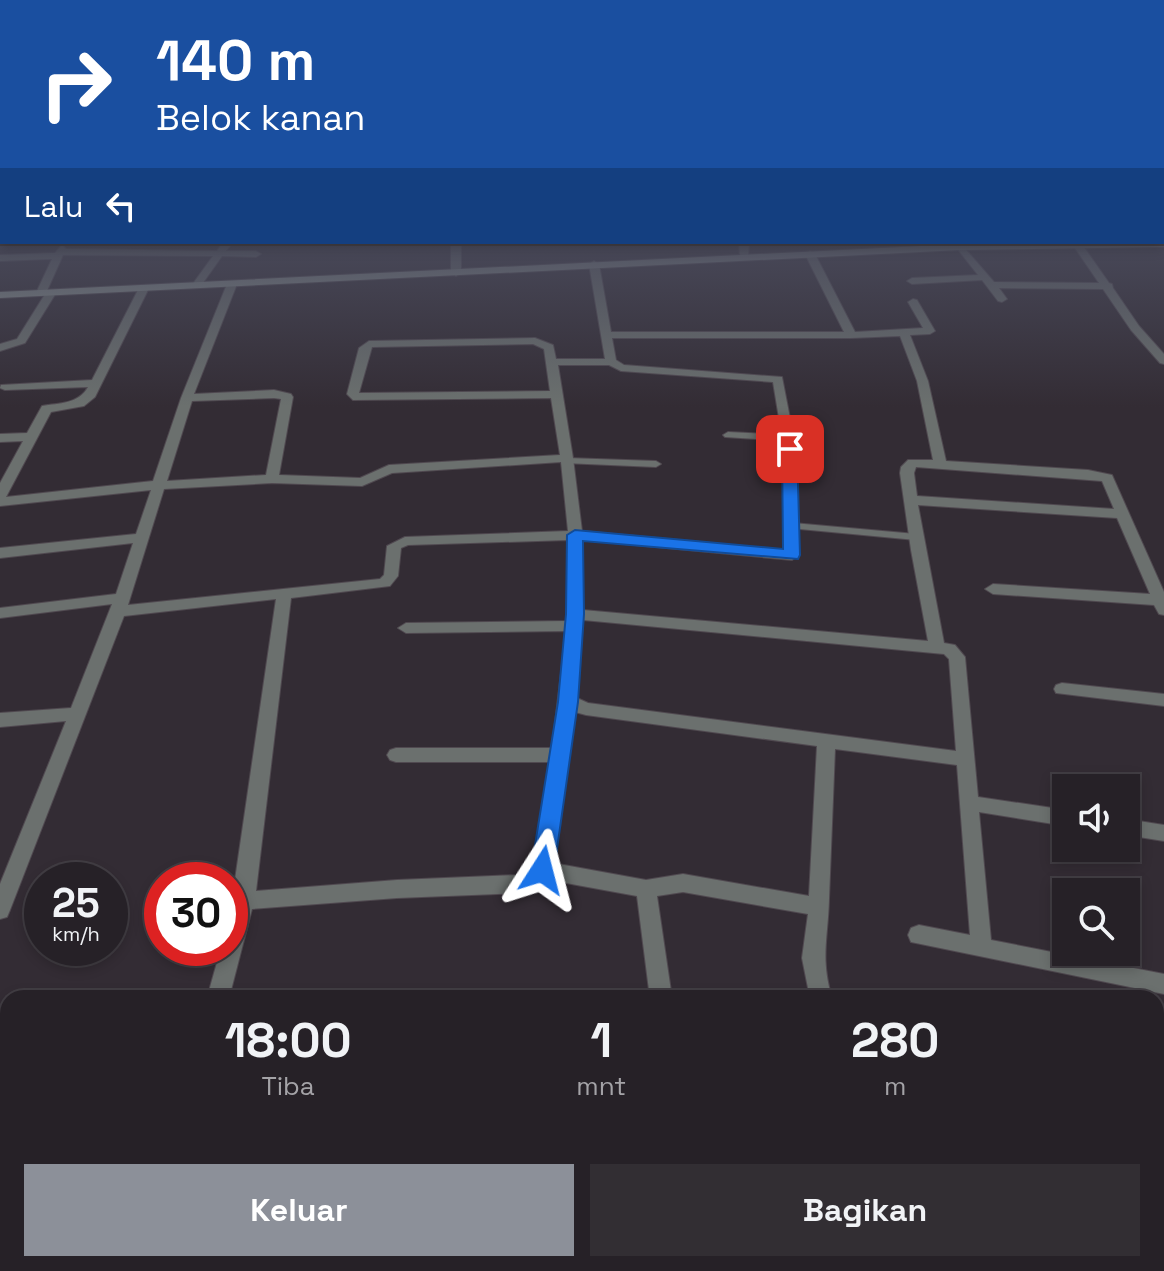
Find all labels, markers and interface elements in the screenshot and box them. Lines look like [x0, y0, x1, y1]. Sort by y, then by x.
text: 140 m [156, 25, 315, 96]
icon: right [24, 32, 128, 136]
text: Belok kanan [156, 95, 365, 141]
icon: left [99, 184, 143, 228]
text: Lalu [24, 187, 83, 226]
pin [756, 415, 824, 483]
icon: arrive [768, 427, 812, 471]
map controls [1052, 774, 1140, 966]
button: sound [1052, 774, 1140, 862]
position arrow [500, 828, 584, 912]
speed limit sign: 30 [144, 862, 248, 966]
text: 25 [52, 878, 100, 929]
button: search [1052, 878, 1140, 966]
text: km/h [52, 921, 100, 947]
text: 18:00 [225, 1010, 352, 1071]
text: 1 [590, 1010, 612, 1071]
text: 280 [851, 1010, 939, 1071]
text: Tiba [262, 1069, 315, 1103]
text: mnt [576, 1069, 626, 1103]
text: m [884, 1069, 906, 1103]
button: Keluar [24, 1164, 574, 1256]
button: Bagikan [590, 1164, 1140, 1256]

